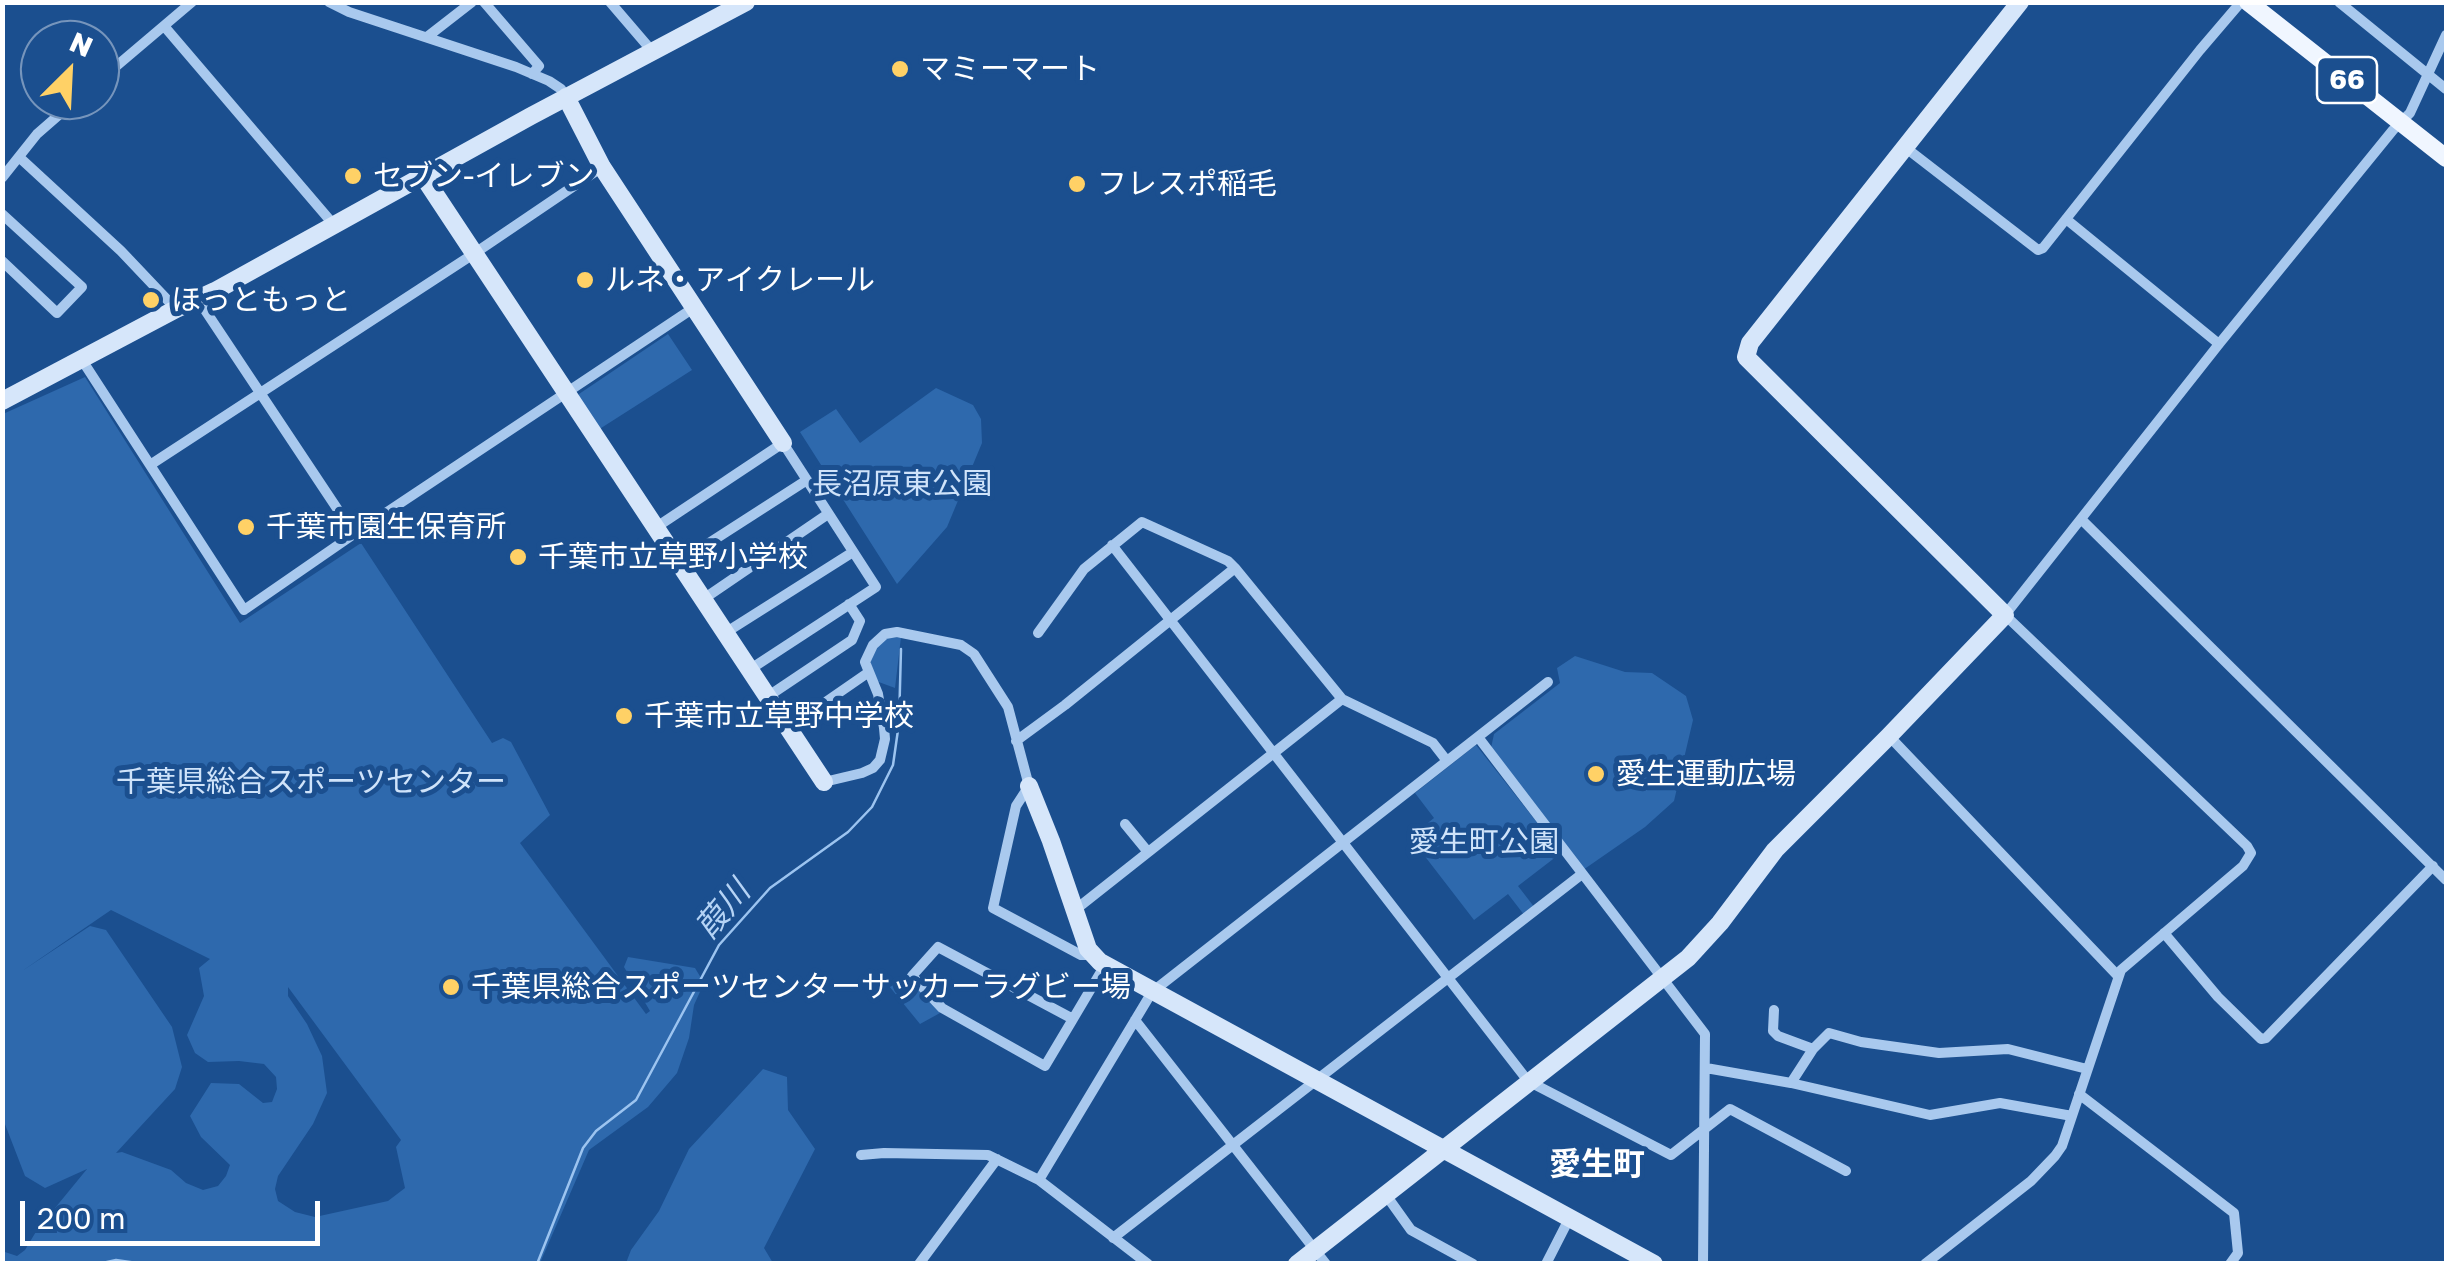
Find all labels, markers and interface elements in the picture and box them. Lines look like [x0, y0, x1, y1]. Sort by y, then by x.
north arrow [20, 20, 120, 120]
text: N [65, 25, 98, 63]
place label: マミーマート [920, 51, 1100, 87]
road number: 66 [2317, 57, 2377, 103]
marker: マミーマート [889, 58, 911, 80]
place label: セブン-イレブン [373, 158, 594, 194]
marker: セブン-イレブン [342, 165, 364, 187]
place label: フレスポ稲毛 [1097, 166, 1277, 202]
marker: フレスポ稲毛 [1066, 173, 1088, 195]
place label: ルネ・アイクレール [605, 262, 875, 298]
marker: ルネ・アイクレール [574, 269, 596, 291]
place label: ほっともっと [171, 282, 351, 318]
marker: ほっともっと [140, 289, 162, 311]
park label: 長沼原東公園 [812, 466, 992, 502]
place label: 千葉市園生保育所 [266, 509, 506, 545]
marker: 千葉市園生保育所 [235, 516, 257, 538]
place label: 千葉市立草野小学校 [538, 539, 808, 575]
marker: 千葉市立草野小学校 [507, 546, 529, 568]
place label: 千葉市立草野中学校 [644, 698, 914, 734]
marker: 千葉市立草野中学校 [613, 705, 635, 727]
place label: 愛生運動広場 [1616, 756, 1796, 792]
marker: 愛生運動広場 [1585, 763, 1607, 785]
park label: 千葉県総合スポーツセンター [116, 764, 506, 800]
park label: 愛生町公園 [1409, 824, 1559, 860]
water label: 葭川 [688, 873, 758, 947]
place label: 千葉県総合スポーツセンターサッカーラグビー場 [471, 969, 1131, 1005]
marker: 千葉県総合スポーツセンターサッカーラグビー場 [440, 976, 462, 998]
district label: 愛生町 [1549, 1146, 1645, 1184]
scale bar [25, 1181, 325, 1243]
text: 200 m [37, 1200, 126, 1236]

